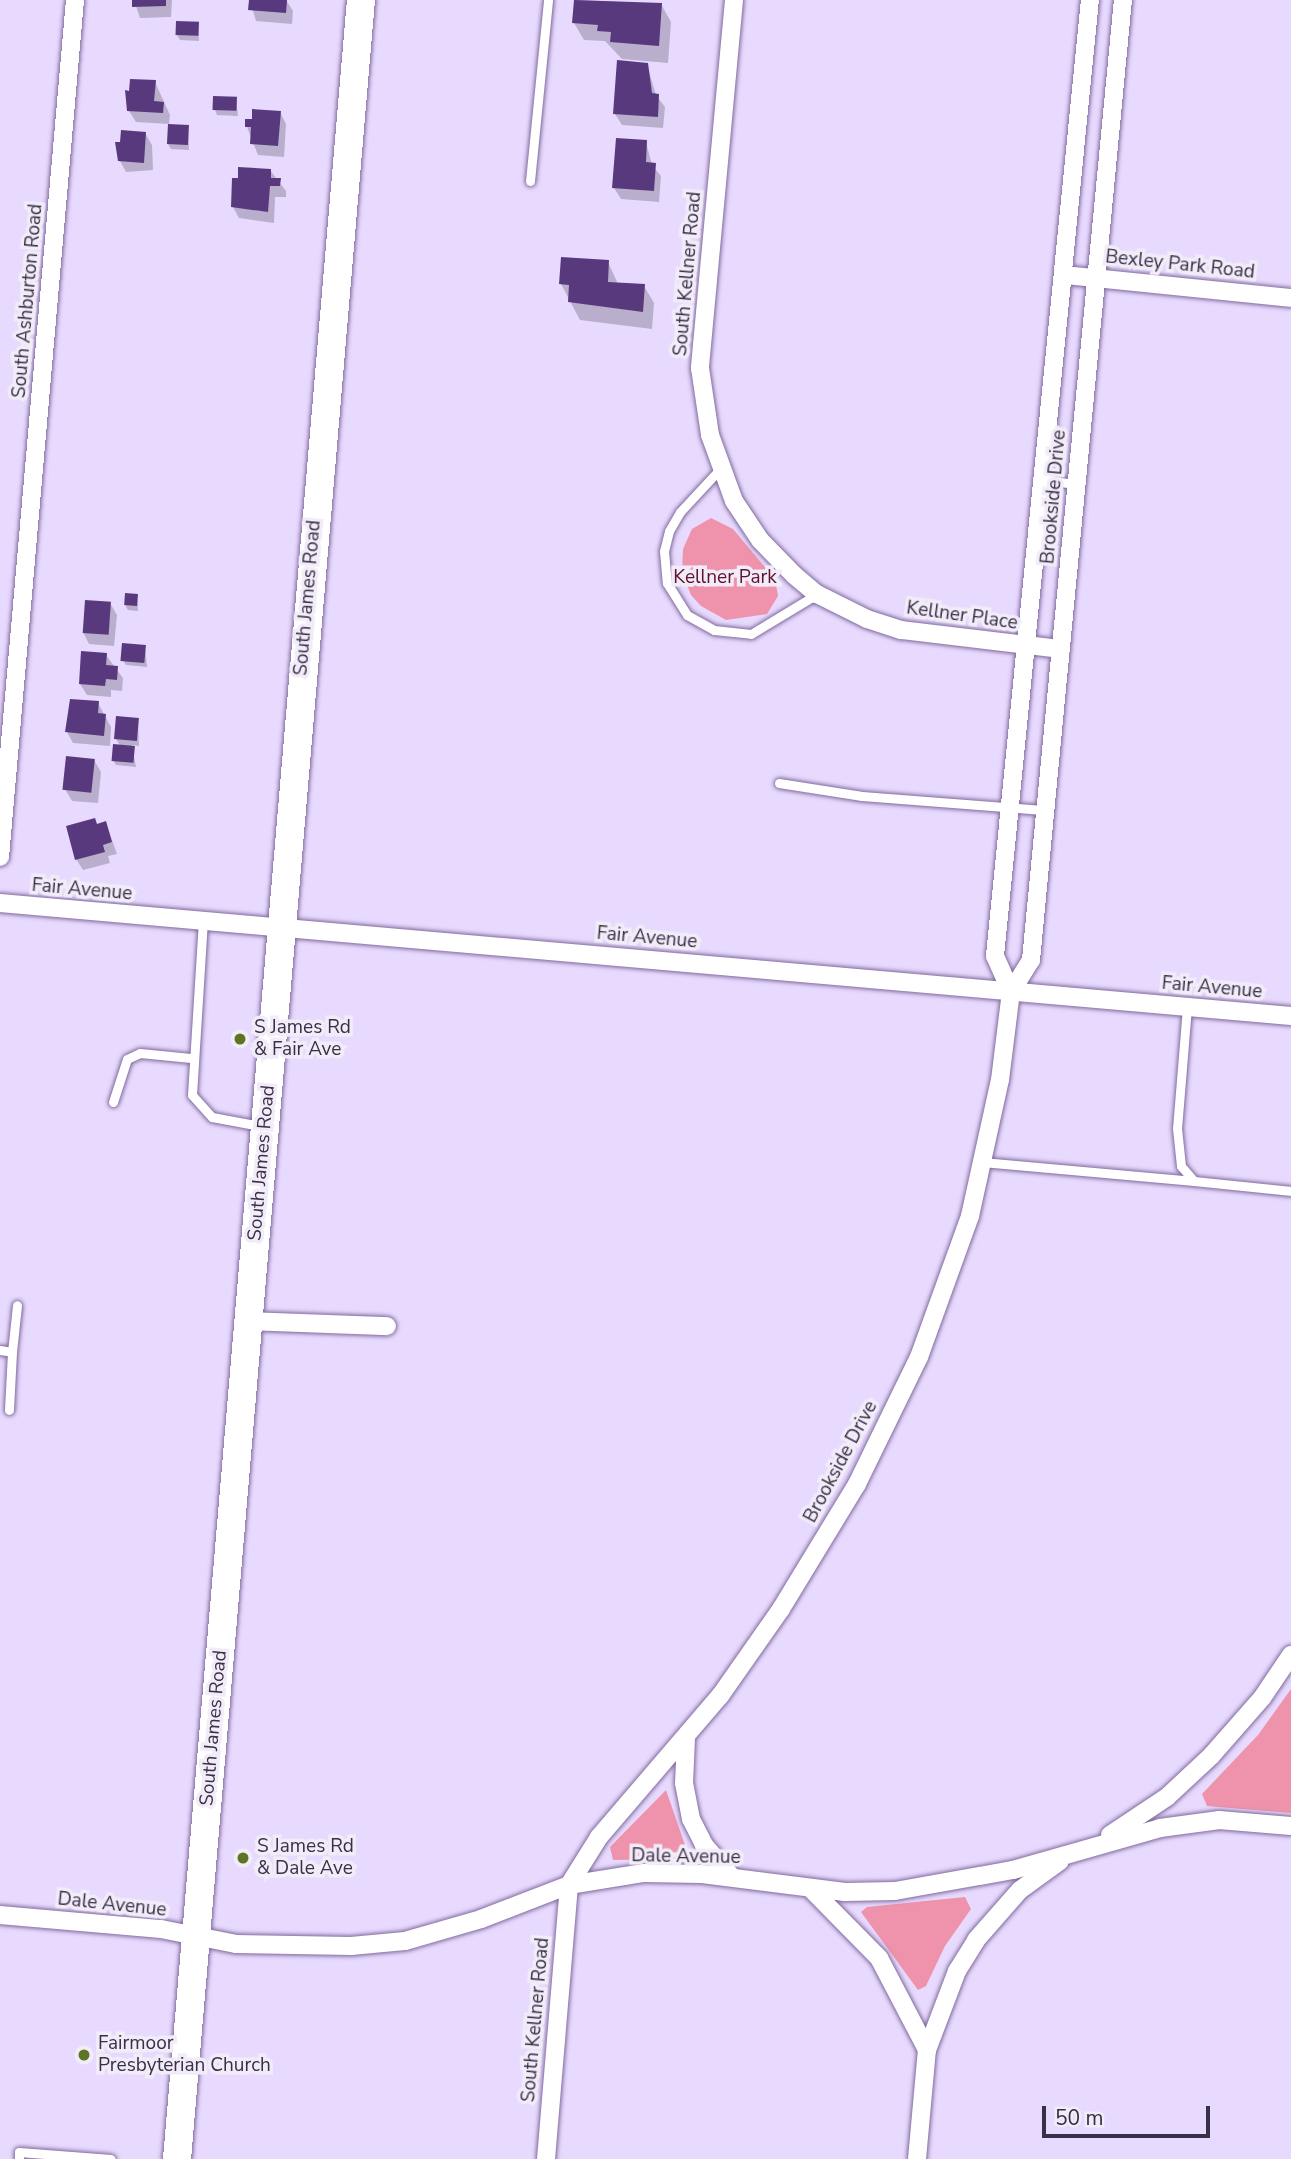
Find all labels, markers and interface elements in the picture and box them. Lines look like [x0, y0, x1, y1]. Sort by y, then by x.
street label: South Kellner Road [669, 191, 707, 357]
street label: South Ashburton Road [8, 203, 48, 399]
street label: Bexley Park Road [1104, 246, 1256, 284]
street label: Brookside Drive [1037, 429, 1071, 565]
street label: South James Road [290, 519, 326, 677]
park label: Kellner Park [673, 567, 777, 589]
street label: Kellner Place [905, 597, 1019, 635]
street label: Fair Avenue [31, 874, 133, 906]
street label: Fair Avenue [596, 922, 698, 954]
street label: Fair Avenue [1161, 972, 1263, 1004]
place label: S James Rd & Fair Ave [254, 1017, 351, 1061]
marker: S James Rd & Fair Ave [232, 1031, 248, 1047]
street label: South James Road [244, 1084, 280, 1242]
street label: Brookside Drive [799, 1397, 883, 1527]
street label: South James Road [196, 1649, 232, 1807]
place label: S James Rd & Dale Ave [257, 1836, 354, 1880]
street label: Dale Avenue [631, 1845, 741, 1869]
marker: S James Rd & Dale Ave [235, 1850, 251, 1866]
street label: Dale Avenue [56, 1888, 168, 1922]
street label: South Kellner Road [517, 1937, 555, 2103]
place label: Fairmoor Presbyterian Church [98, 2033, 271, 2077]
marker: Fairmoor Presbyterian Church [76, 2047, 92, 2063]
scale bar [1046, 2092, 1214, 2136]
text: 50 m [1055, 2104, 1104, 2132]

